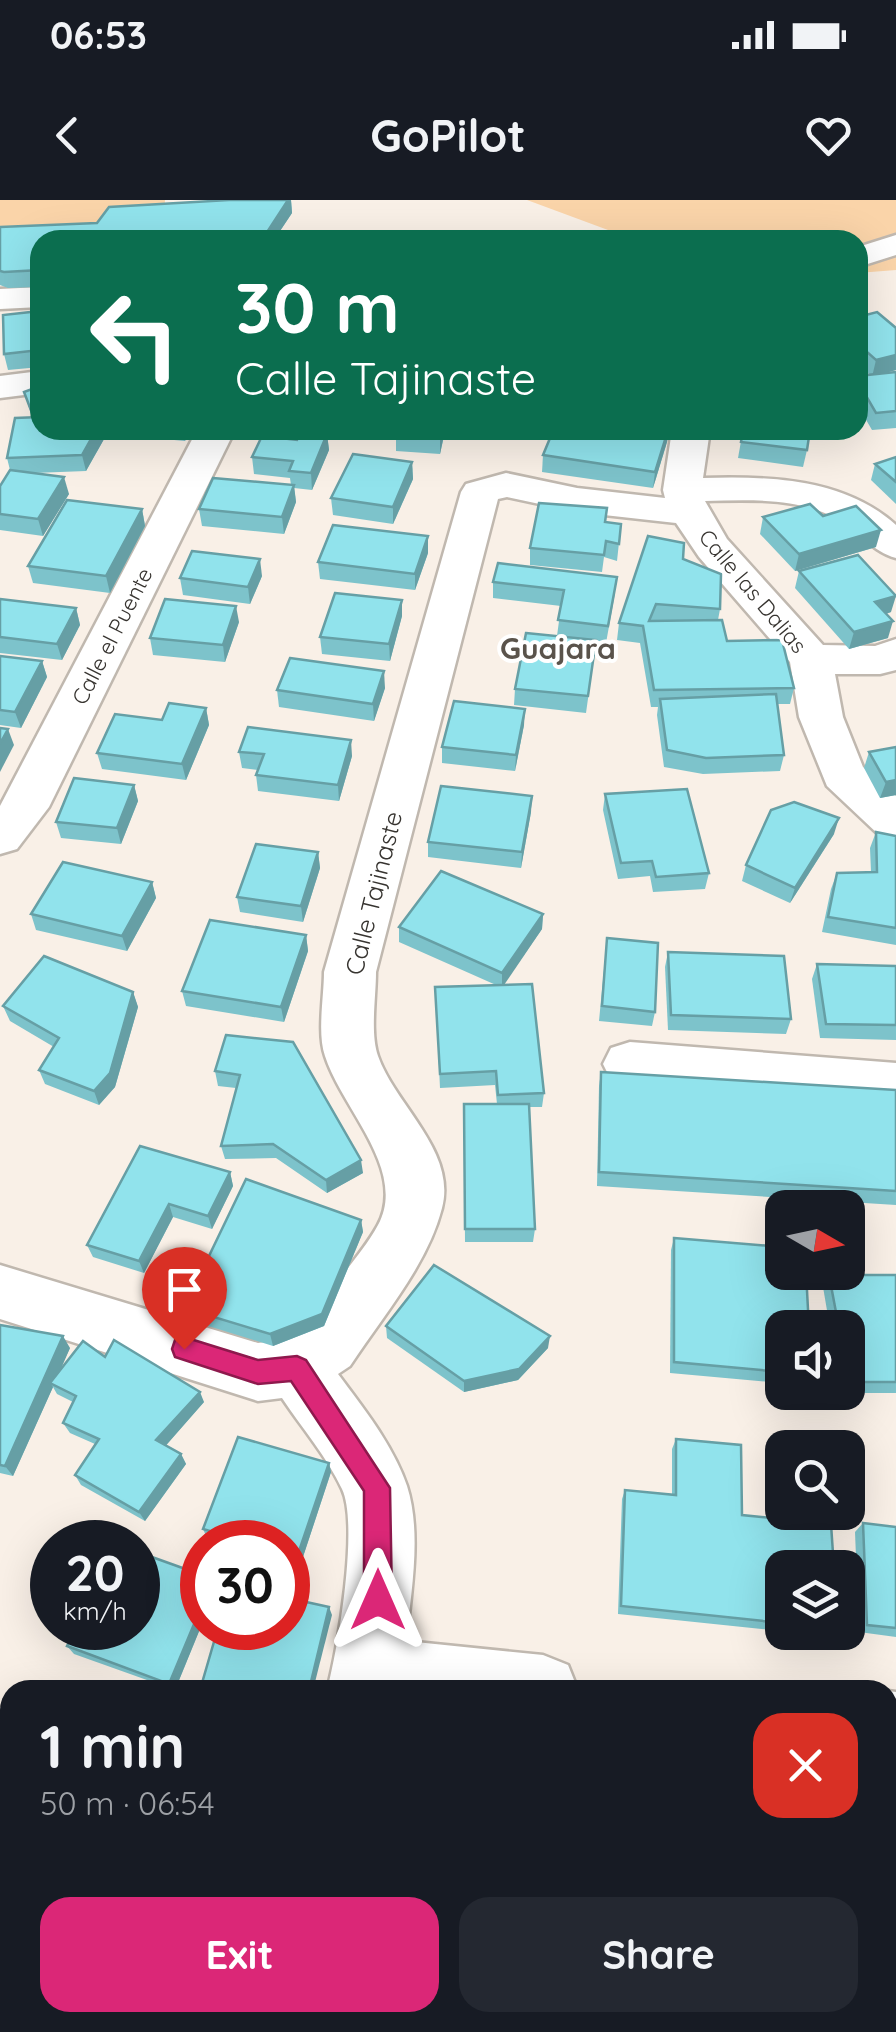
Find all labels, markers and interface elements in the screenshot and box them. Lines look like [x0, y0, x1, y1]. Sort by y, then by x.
text: 06:53 [50, 11, 147, 59]
text: GoPilot [370, 107, 526, 163]
icon: back [40, 108, 95, 163]
icon: heart [801, 108, 856, 163]
text: 30 m [235, 263, 400, 351]
icon: left [70, 270, 200, 400]
text: Calle Tajinaste [235, 350, 536, 406]
street label: Calle las Dalias [693, 523, 813, 659]
street label: Calle el Puente [65, 563, 159, 709]
district label: Guajara [500, 629, 616, 667]
street label: Calle Tajinaste [338, 808, 408, 978]
north arrow [765, 1190, 865, 1290]
map controls [765, 1190, 865, 1650]
pin [142, 1247, 227, 1350]
icon: arrive [157, 1262, 212, 1317]
button: sound [765, 1310, 865, 1410]
button: search [765, 1430, 865, 1530]
speed limit sign: 30 [180, 1520, 310, 1650]
text: 20 [65, 1541, 125, 1604]
position arrow [326, 1548, 430, 1652]
button: layers [765, 1550, 865, 1650]
text: km/h [63, 1595, 127, 1626]
text: 1 min [40, 1708, 185, 1783]
button: close [753, 1713, 858, 1818]
text: 50 m · 06:54 [40, 1783, 215, 1823]
button: Exit [40, 1897, 439, 2012]
button: Share [459, 1897, 858, 2012]

